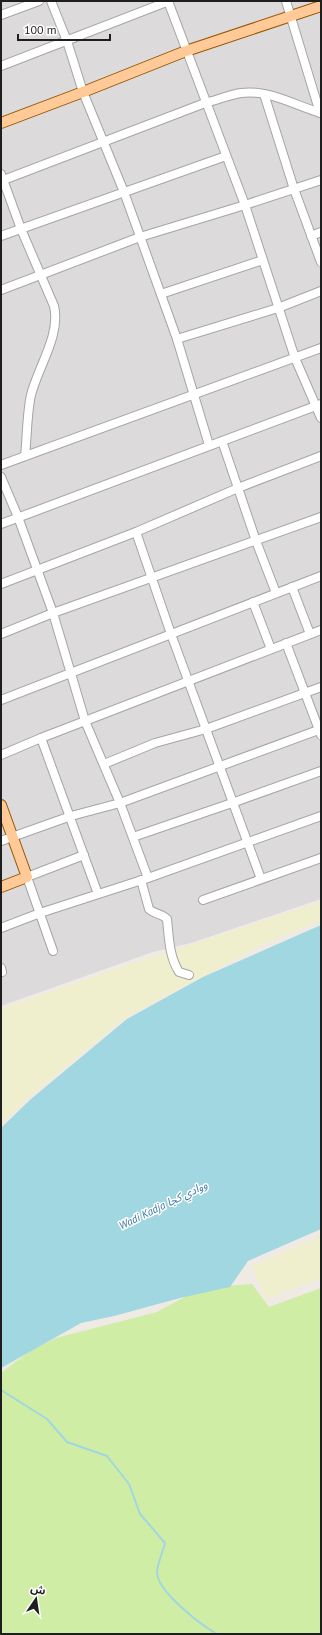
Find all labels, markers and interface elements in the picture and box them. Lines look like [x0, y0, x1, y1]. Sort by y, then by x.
scale bar [18, 16, 110, 42]
text: 100 m [24, 22, 57, 37]
water label: Wadi Kadja ووادي كجا [116, 1177, 211, 1235]
north arrow [16, 1579, 56, 1619]
text: ش [29, 1581, 47, 1598]

